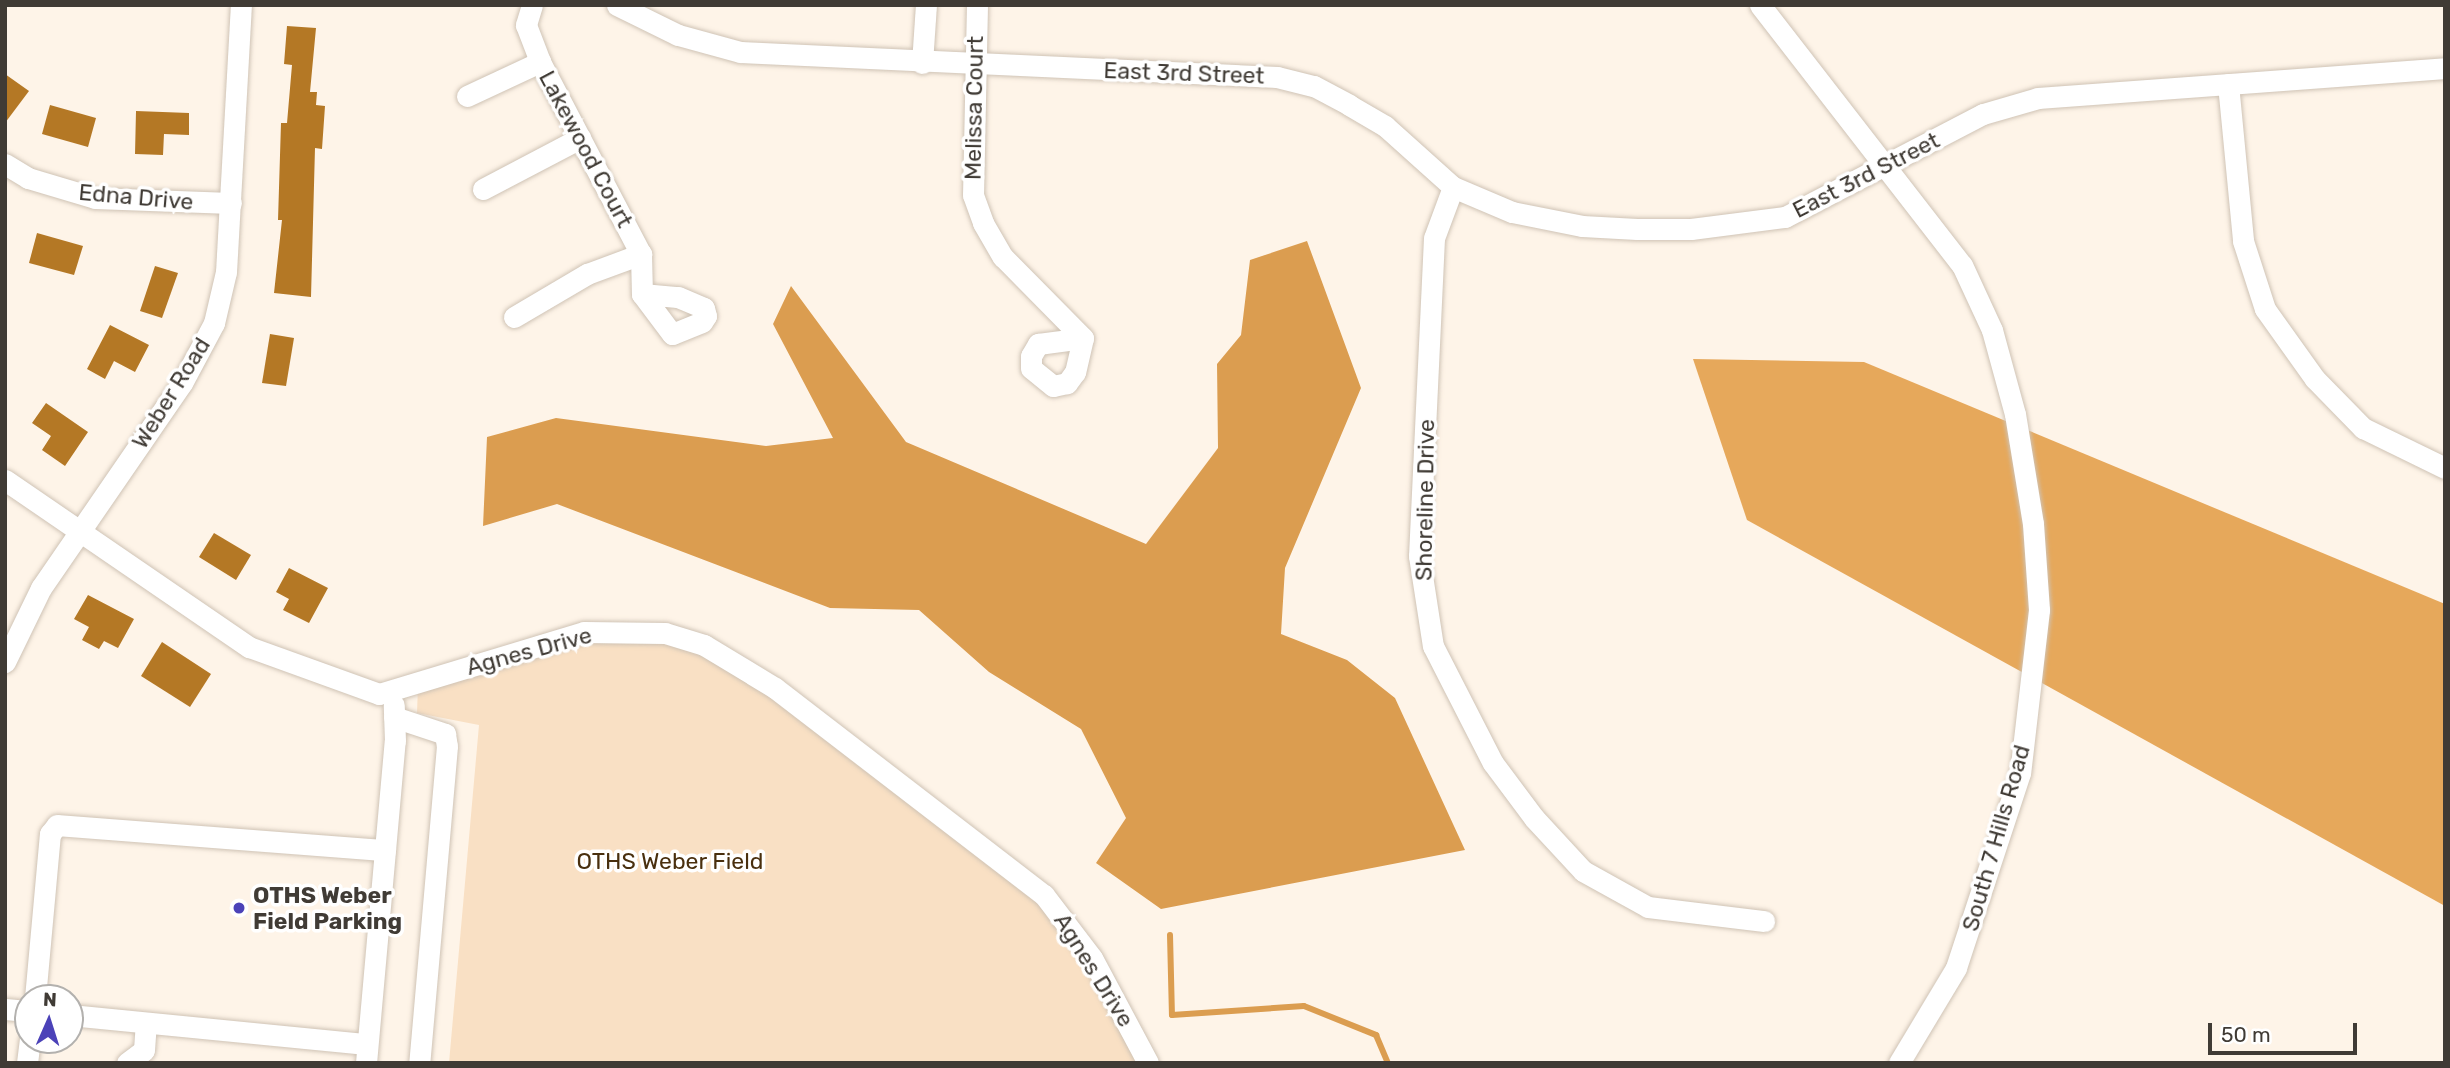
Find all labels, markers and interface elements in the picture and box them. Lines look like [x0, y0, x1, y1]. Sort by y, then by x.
street label: Melissa Court [959, 36, 989, 180]
street label: East 3rd Street [1103, 56, 1265, 90]
street label: Lakewood Court [533, 66, 639, 232]
street label: East 3rd Street [1788, 126, 1944, 224]
street label: Edna Drive [77, 178, 195, 216]
street label: Weber Road [126, 332, 216, 454]
street label: Shoreline Drive [1410, 419, 1440, 581]
street label: Agnes Drive [463, 621, 595, 681]
street label: South 7 Hills Road [1956, 742, 2036, 934]
park label: OTHS Weber Field [576, 847, 764, 875]
place label: OTHS Weber Field Parking [253, 881, 402, 935]
marker: OTHS Weber Field Parking [231, 900, 247, 916]
street label: Agnes Drive [1048, 908, 1140, 1032]
north arrow [14, 984, 84, 1054]
text: N [43, 988, 57, 1011]
scale bar [2212, 1009, 2361, 1052]
text: 50 m [2221, 1022, 2271, 1047]

